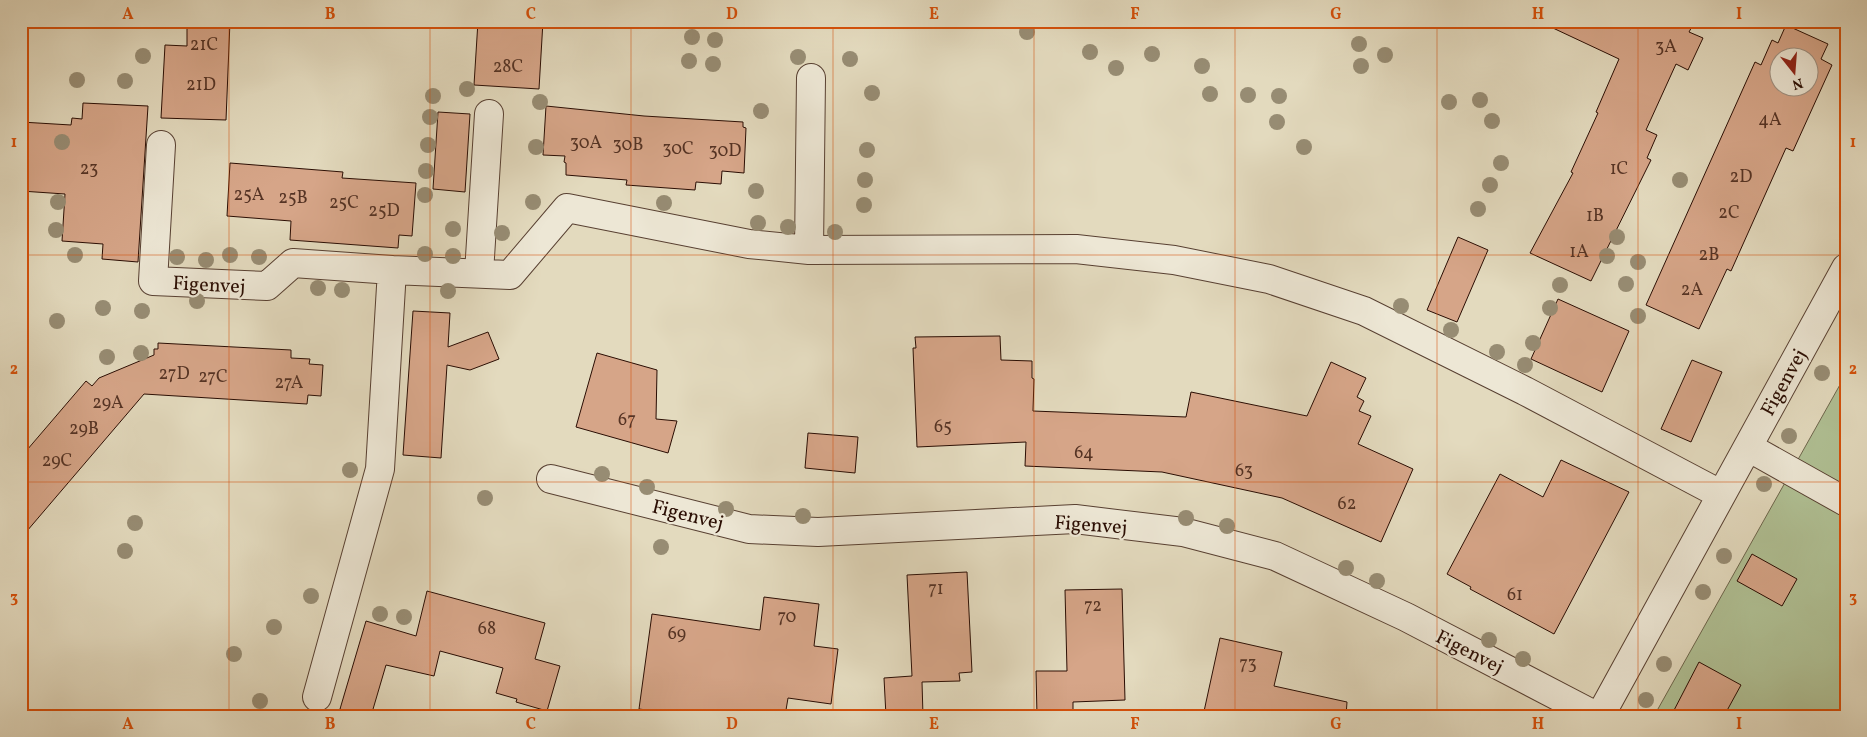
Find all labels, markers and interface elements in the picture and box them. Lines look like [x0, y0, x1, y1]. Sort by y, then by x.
text: A [122, 4, 134, 26]
text: B [325, 4, 336, 26]
text: C [526, 4, 536, 26]
text: D [726, 4, 738, 26]
text: E [929, 4, 939, 26]
text: F [1130, 4, 1140, 26]
text: G [1330, 4, 1342, 26]
text: H [1532, 4, 1544, 26]
text: I [1736, 4, 1742, 26]
house number: 21C [190, 33, 218, 58]
house number: 3A [1655, 35, 1677, 60]
north arrow [1770, 48, 1820, 98]
house number: 28C [493, 55, 523, 80]
text: N [1790, 72, 1805, 94]
house number: 21D [186, 73, 216, 98]
house number: 4A [1758, 108, 1782, 133]
house number: 30A [570, 131, 603, 156]
text: 1 [11, 132, 17, 154]
text: 1 [1850, 132, 1856, 154]
house number: 30B [613, 133, 643, 158]
house number: 30C [662, 137, 694, 162]
house number: 30D [709, 139, 741, 164]
house number: 23 [80, 157, 98, 182]
house number: 1C [1610, 157, 1628, 182]
house number: 2D [1730, 165, 1752, 190]
house number: 25A [234, 183, 265, 208]
house number: 25B [278, 186, 308, 211]
house number: 25C [329, 191, 359, 216]
house number: 25D [368, 199, 400, 224]
house number: 2C [1718, 201, 1740, 226]
house number: 1B [1586, 204, 1604, 229]
house number: 1A [1569, 240, 1589, 265]
house number: 2B [1699, 243, 1719, 268]
street label: Figenvej [172, 270, 246, 302]
house number: 2A [1681, 278, 1703, 303]
street label: Figenvej [1755, 344, 1815, 422]
text: 2 [10, 359, 18, 381]
text: 2 [1849, 359, 1857, 381]
house number: 27D [158, 362, 190, 387]
house number: 27C [198, 365, 228, 390]
house number: 27A [275, 371, 304, 396]
house number: 29A [92, 391, 124, 416]
house number: 67 [618, 408, 636, 433]
house number: 65 [934, 415, 952, 440]
house number: 29B [69, 417, 99, 442]
house number: 64 [1074, 441, 1094, 466]
house number: 29C [42, 449, 72, 474]
house number: 63 [1235, 459, 1253, 484]
house number: 62 [1338, 492, 1356, 517]
street label: Figenvej [649, 494, 726, 538]
street label: Figenvej [1053, 509, 1128, 543]
house number: 71 [928, 577, 944, 602]
house number: 61 [1507, 583, 1523, 608]
text: 3 [10, 587, 18, 609]
text: 3 [1849, 587, 1857, 609]
house number: 72 [1084, 594, 1102, 619]
house number: 70 [778, 605, 797, 630]
house number: 68 [478, 617, 496, 642]
house number: 69 [668, 622, 686, 647]
street label: Figenvej [1430, 624, 1508, 682]
house number: 73 [1239, 652, 1257, 677]
text: A [122, 714, 134, 736]
text: B [325, 714, 336, 736]
text: C [526, 714, 536, 736]
text: D [726, 714, 738, 736]
text: E [929, 714, 939, 736]
text: F [1130, 714, 1140, 736]
text: G [1330, 714, 1342, 736]
text: H [1532, 714, 1544, 736]
text: I [1736, 714, 1742, 736]

